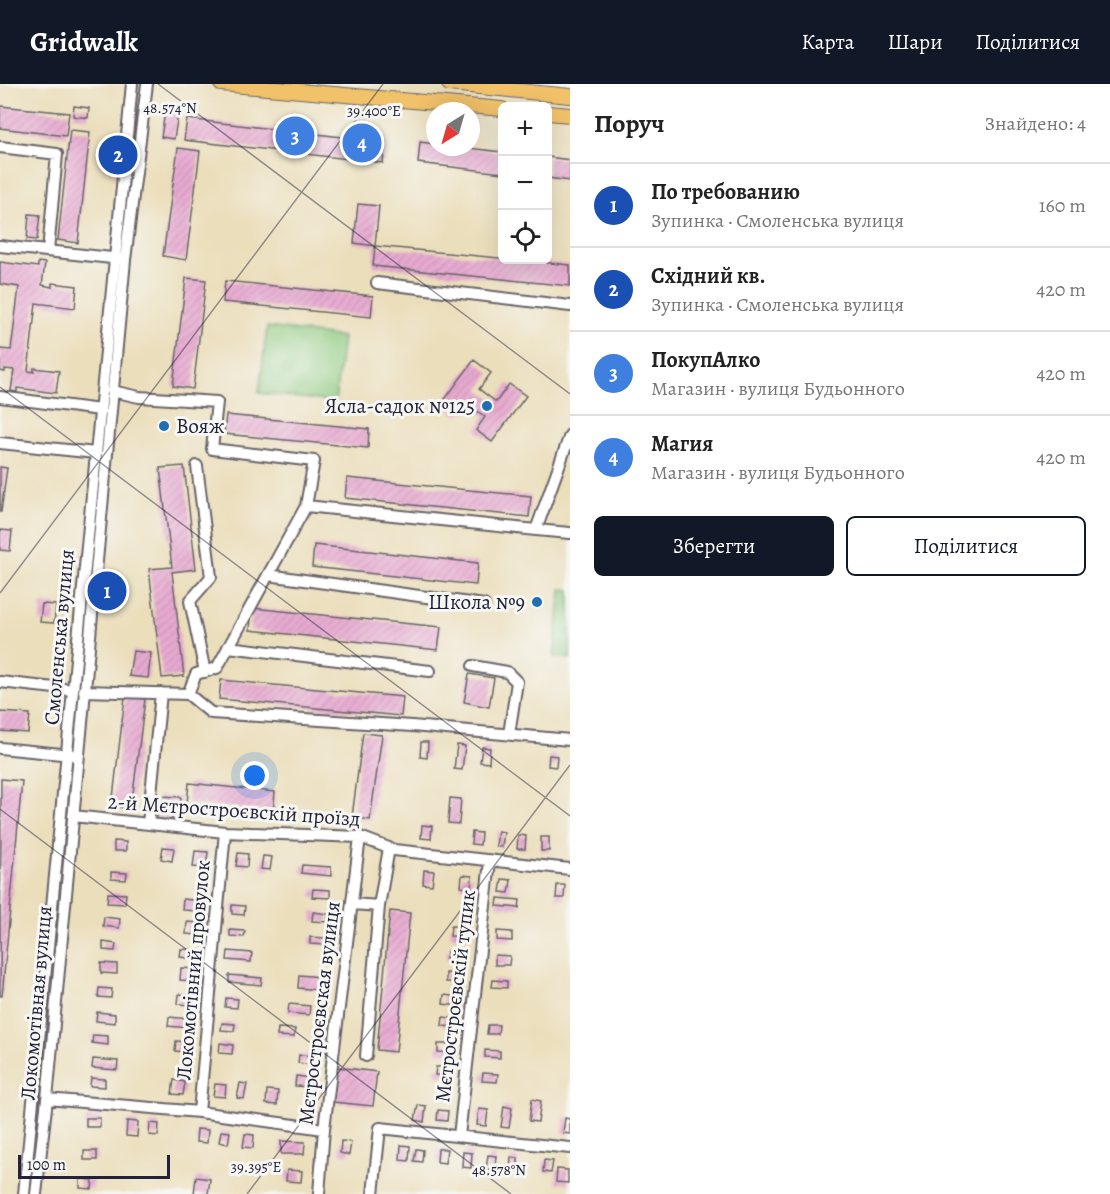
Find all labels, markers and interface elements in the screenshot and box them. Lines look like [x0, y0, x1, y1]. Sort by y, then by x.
text: Gridwalk [30, 23, 138, 61]
text: Карта [802, 28, 854, 56]
text: Шари [887, 28, 942, 56]
text: Поділитися [975, 28, 1080, 56]
text: 48.574°N [143, 98, 197, 118]
text: 39.400°E [347, 101, 401, 121]
north arrow [426, 102, 480, 156]
map controls [498, 102, 552, 264]
button: + [498, 102, 552, 156]
text: Поруч [594, 106, 665, 141]
text: Знайдено: 4 [985, 110, 1086, 137]
pin: 3 [276, 113, 314, 158]
pin: 4 [342, 120, 382, 166]
pin: 2 [98, 132, 138, 178]
button: − [498, 156, 552, 210]
text: По требованию [651, 177, 800, 207]
text: 1 [610, 192, 617, 219]
text: 160 m [1039, 192, 1086, 219]
text: Зупинка · Смоленська вулиця [651, 207, 904, 234]
button: locate [498, 210, 552, 264]
text: Східний кв. [651, 261, 766, 291]
text: 2 [609, 276, 618, 303]
text: 420 m [1036, 276, 1086, 303]
text: Зупинка · Смоленська вулиця [651, 291, 904, 318]
text: ПокупАлко [651, 345, 760, 375]
text: 3 [609, 360, 618, 387]
text: 420 m [1036, 360, 1086, 387]
text: Магазин · вулиця Будьонного [651, 375, 905, 402]
place label: Ясла-садок №125 [325, 392, 475, 420]
marker: Ясла-садок №125 [480, 399, 494, 413]
place label: Вояж [176, 412, 225, 440]
marker: Вояж [157, 419, 171, 433]
text: Магия [651, 429, 713, 459]
text: 4 [609, 444, 618, 471]
text: 420 m [1036, 444, 1086, 471]
text: Магазин · вулиця Будьонного [651, 459, 905, 486]
button: Зберегти [594, 516, 834, 576]
button: Поділитися [846, 516, 1086, 576]
street label: Смоленська вулиця [37, 548, 81, 726]
pin: 1 [88, 568, 126, 614]
place label: Школа №9 [428, 588, 525, 616]
marker: Школа №9 [530, 595, 544, 609]
your location [240, 761, 269, 790]
street label: 2-й Мєтростроєвскій проїзд [107, 787, 361, 833]
street label: Локомотівний провулок [169, 859, 217, 1081]
street label: Мєтростроєвскій тупик [428, 888, 482, 1104]
street label: Мєтростроєвская вулиця [291, 899, 347, 1127]
street label: Локомотівная вулиця [14, 905, 58, 1101]
scale bar [18, 1152, 170, 1180]
text: 100 m [27, 1154, 66, 1176]
text: 39.395°E [231, 1157, 281, 1177]
text: 48.578°N [472, 1160, 526, 1180]

